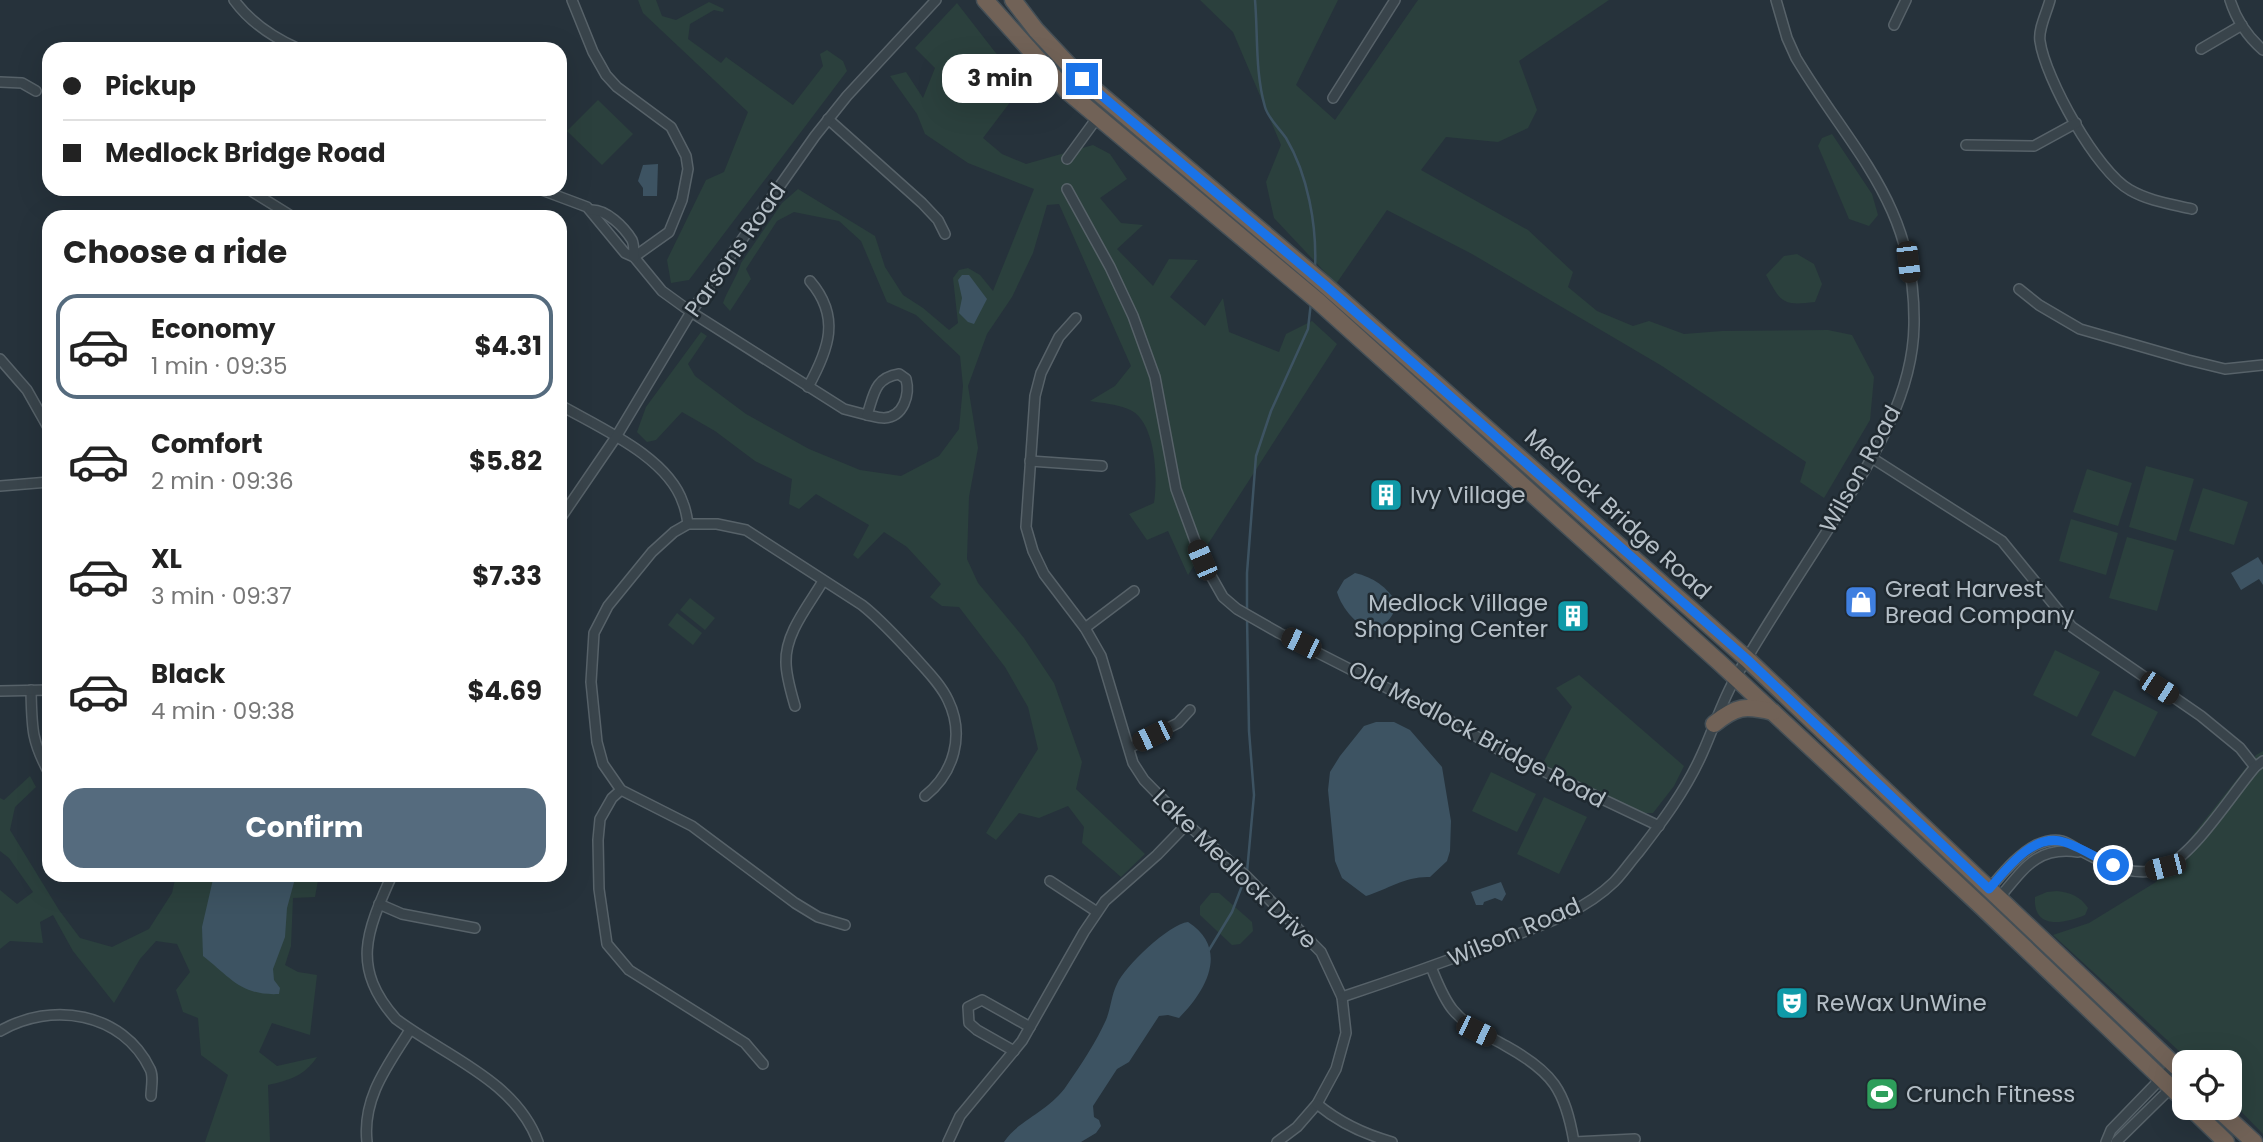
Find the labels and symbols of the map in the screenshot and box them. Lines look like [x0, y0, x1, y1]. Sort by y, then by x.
callout: 3 min [942, 55, 1058, 104]
route end [1066, 63, 1098, 95]
street label: Parsons Road [677, 177, 793, 323]
car [1896, 240, 1921, 284]
street label: Wilson Road [1812, 400, 1908, 538]
street label: Medlock Bridge Road [1518, 421, 1718, 607]
building icon: Ivy Village [1367, 476, 1405, 514]
place label: Ivy Village [1410, 479, 1526, 511]
car [1185, 537, 1220, 583]
place label: Great Harvest Bread Company [1885, 573, 2074, 631]
shop icon: Great Harvest Bread Company [1842, 583, 1880, 621]
place label: Medlock Village Shopping Center [1354, 587, 1548, 645]
building icon: Medlock Village Shopping Center [1554, 597, 1592, 635]
car [1278, 624, 1325, 662]
street label: Old Medlock Bridge Road [1343, 653, 1611, 815]
car [2136, 668, 2183, 708]
car [1129, 717, 1176, 755]
street label: Lake Medlock Drive [1146, 782, 1324, 956]
route start [2097, 849, 2129, 881]
car [2143, 852, 2188, 882]
street label: Wilson Road [1443, 890, 1585, 974]
theatre icon: ReWax UnWine [1773, 984, 1811, 1022]
place label: ReWax UnWine [1816, 987, 1987, 1019]
car [1453, 1012, 1500, 1050]
sports icon: Crunch Fitness [1863, 1075, 1901, 1113]
place label: Crunch Fitness [1906, 1078, 2075, 1110]

